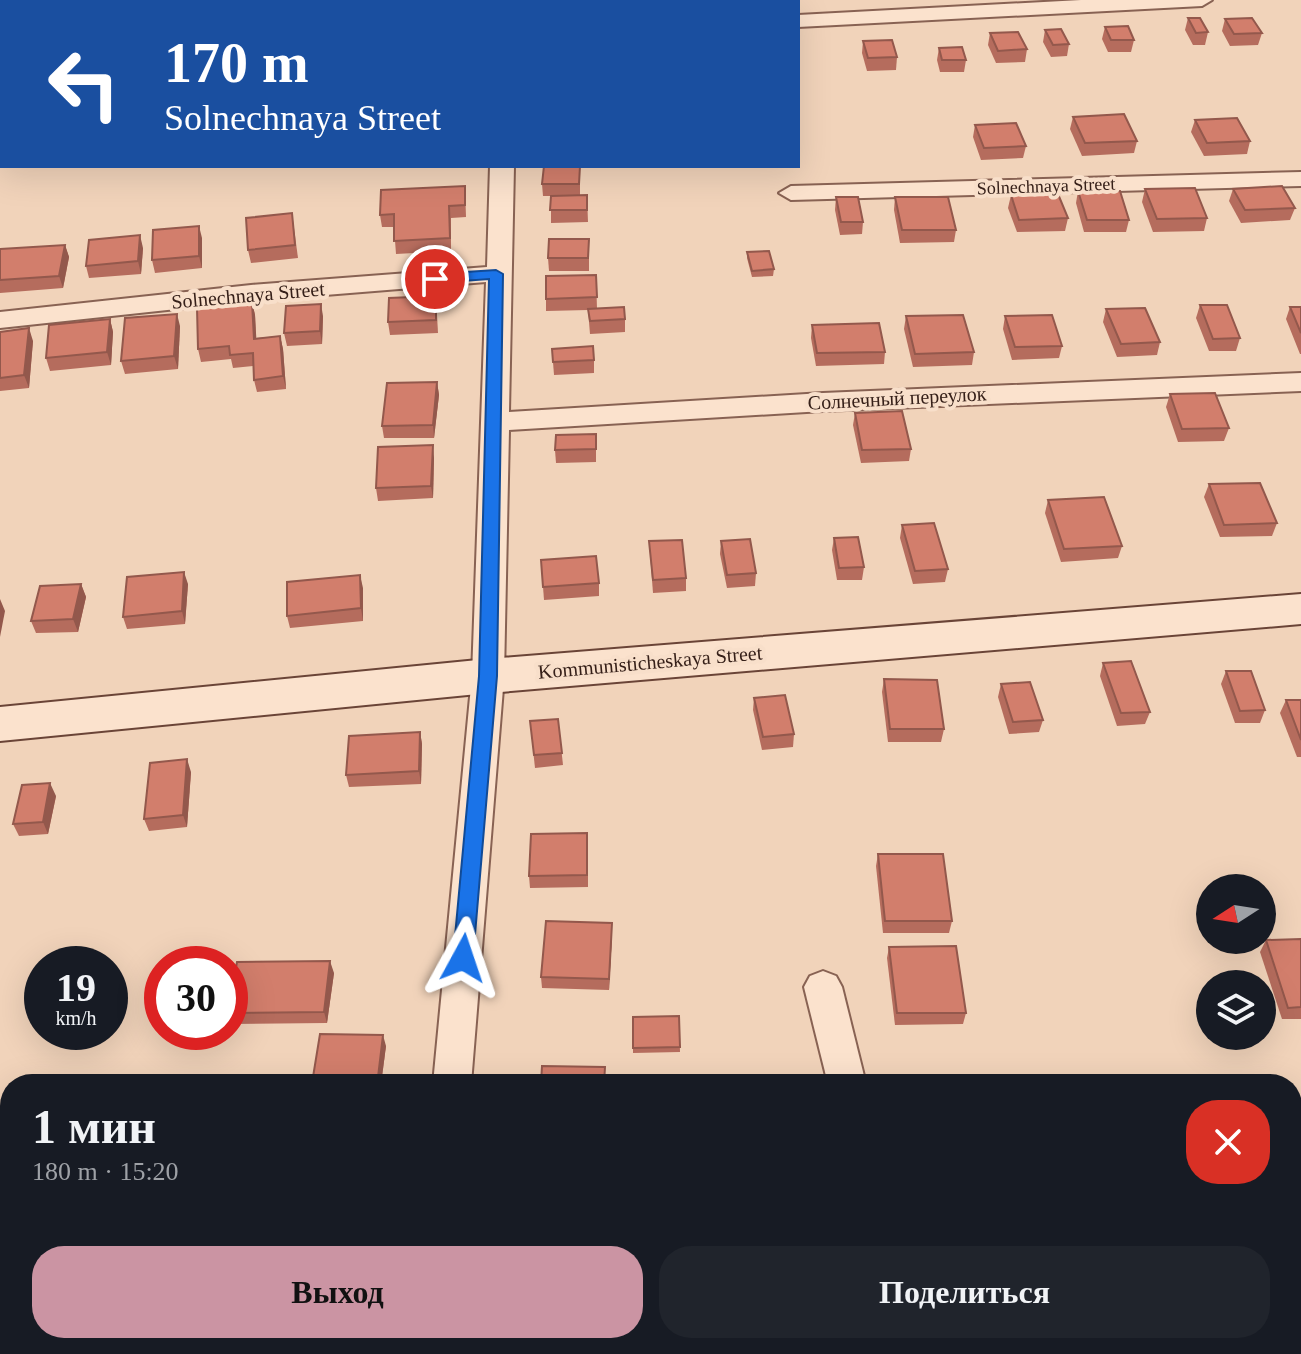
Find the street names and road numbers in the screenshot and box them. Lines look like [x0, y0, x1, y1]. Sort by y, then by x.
street label: Solnechnaya Street [976, 174, 1116, 198]
street label: Solnechnaya Street [170, 277, 326, 314]
street label: Солнечный переулок [807, 382, 987, 415]
street label: Kommunisticheskaya Street [537, 641, 764, 684]

